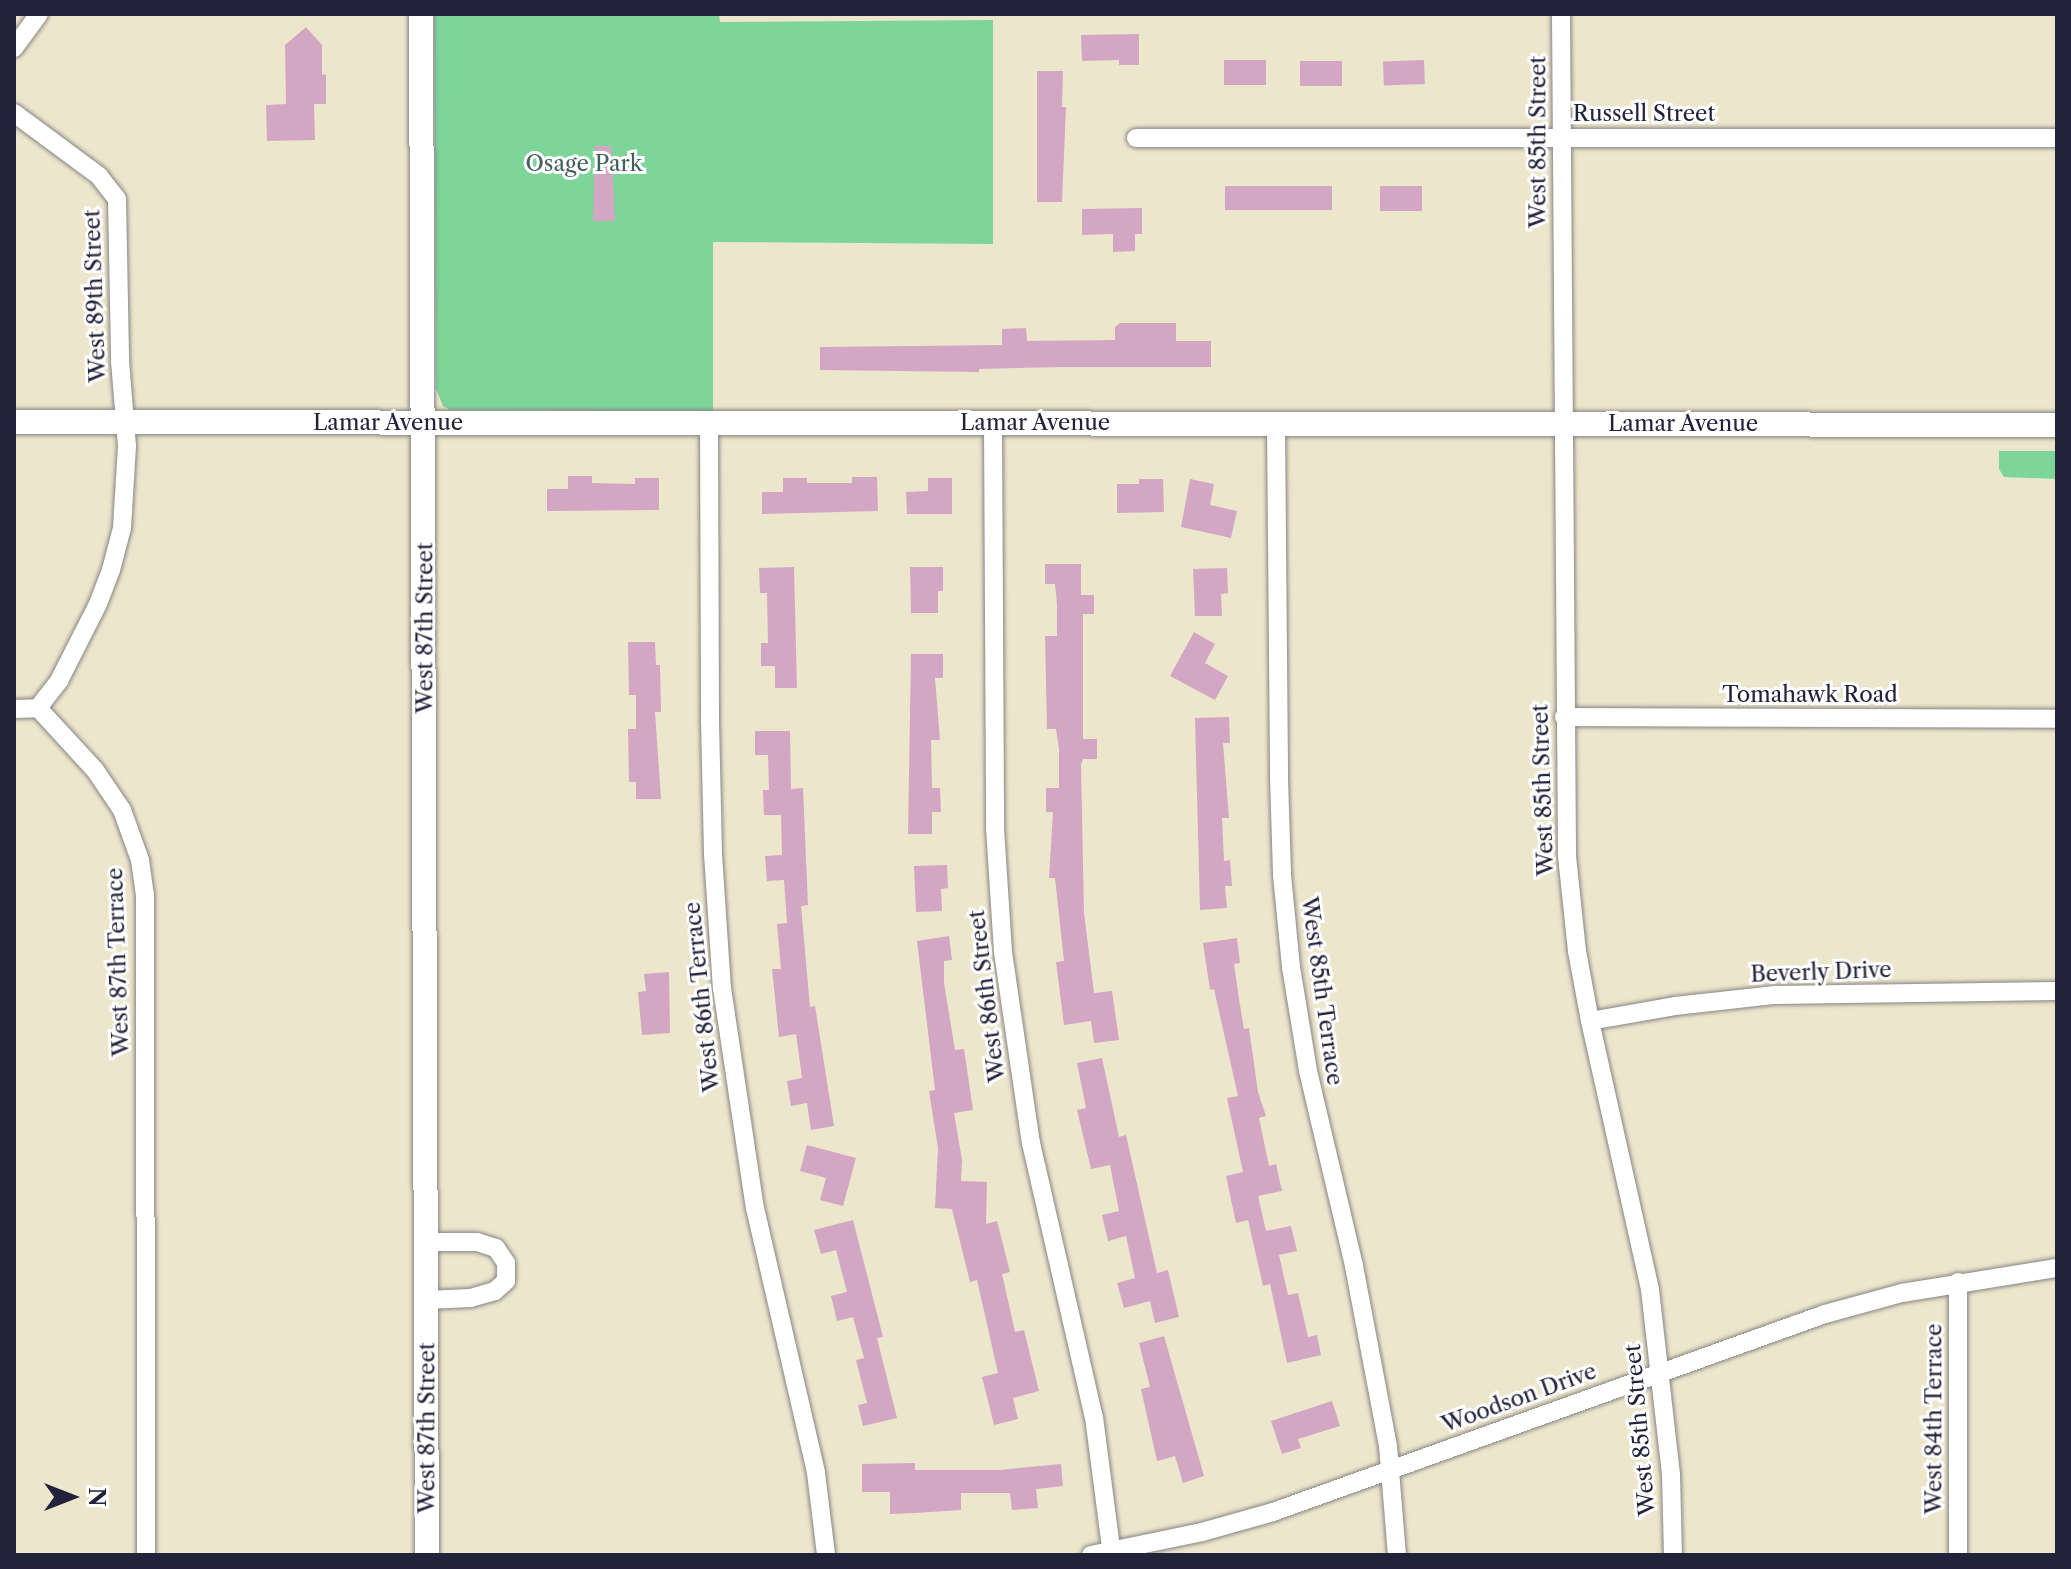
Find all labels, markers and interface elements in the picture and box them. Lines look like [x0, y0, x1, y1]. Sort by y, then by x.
street label: West 85th Street [1525, 56, 1551, 228]
street label: Russell Street [1573, 101, 1715, 127]
park label: Osage Park [526, 151, 642, 177]
street label: West 89th Street [79, 209, 111, 383]
street label: Lamar Avenue [312, 410, 464, 436]
street label: Lamar Avenue [959, 410, 1111, 436]
street label: Lamar Avenue [1607, 411, 1759, 437]
street label: West 87th Street [412, 542, 438, 714]
street label: Tomahawk Road [1722, 682, 1898, 708]
street label: West 85th Street [1527, 703, 1559, 877]
street label: West 87th Terrace [102, 867, 134, 1057]
street label: West 85th Terrace [1296, 895, 1348, 1087]
street label: West 86th Terrace [679, 900, 725, 1094]
street label: West 86th Street [963, 908, 1011, 1084]
street label: Beverly Drive [1750, 956, 1892, 988]
street label: West 84th Terrace [1921, 1323, 1947, 1515]
street label: West 87th Street [414, 1342, 440, 1514]
street label: West 85th Street [1619, 1343, 1661, 1517]
street label: Woodson Drive [1438, 1358, 1600, 1438]
north arrow [32, 1457, 112, 1537]
text: N [83, 1487, 110, 1507]

